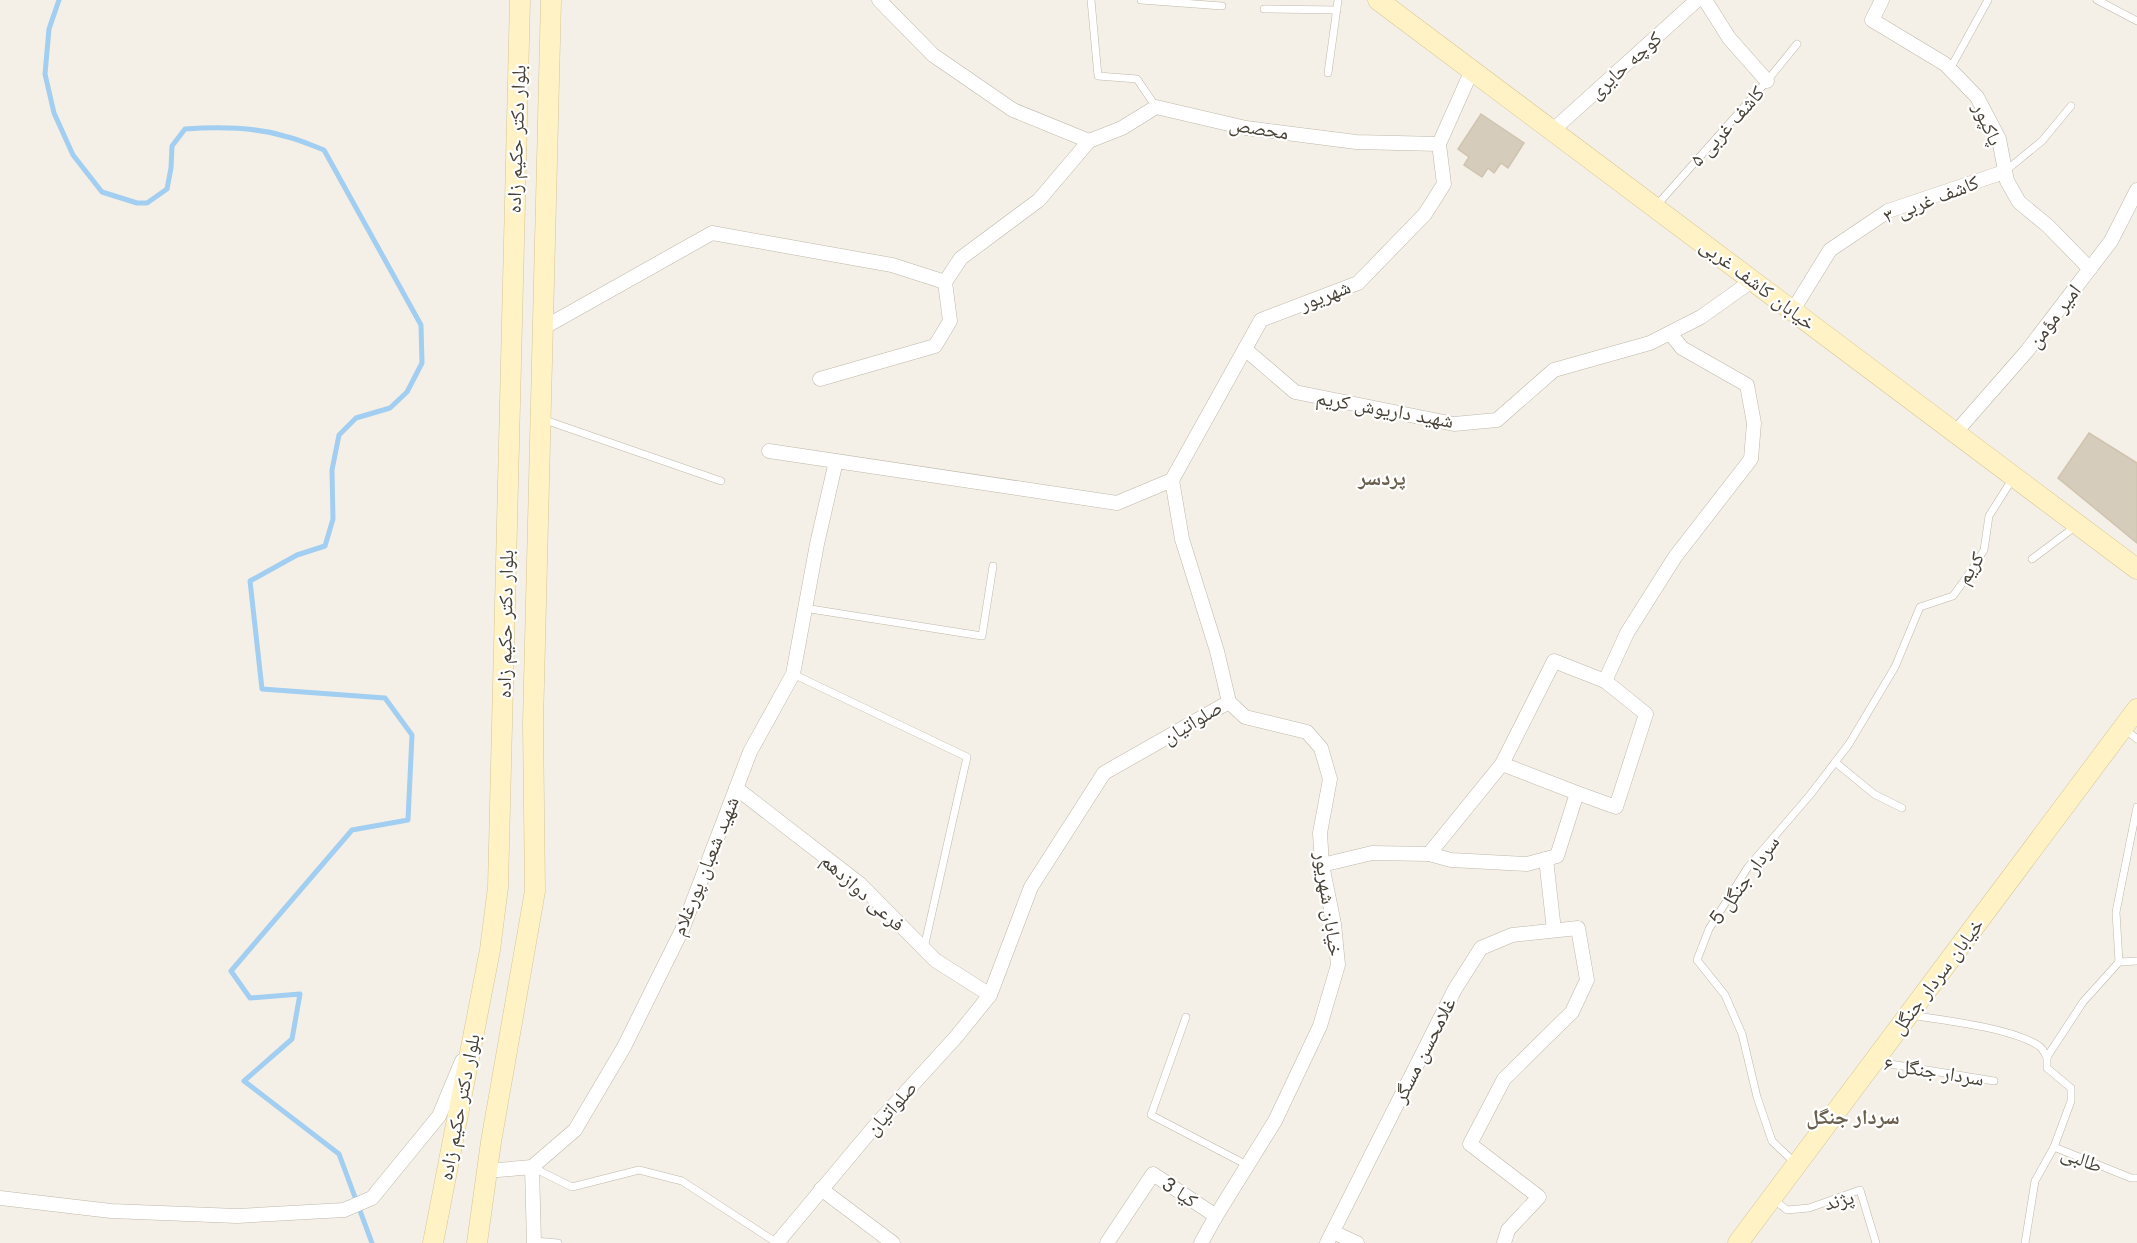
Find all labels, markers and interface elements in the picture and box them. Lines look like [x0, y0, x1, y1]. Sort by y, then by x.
street label: کوچه حایری [1583, 25, 1667, 105]
street label: بلوار دکتر حکیم زاده [500, 64, 533, 214]
street label: کاشف غربی ۵ [1684, 80, 1770, 172]
street label: پاکپور [1967, 97, 2009, 150]
street label: محصص [1227, 110, 1291, 146]
street label: کاشف غربی ۳ [1880, 169, 1982, 229]
street label: خیابان کاشف غربی [1695, 232, 1821, 336]
street label: شهریور [1295, 273, 1354, 317]
street label: امیر مؤمن [2021, 279, 2087, 353]
street label: شهید داریوش کریم [1314, 384, 1456, 435]
district label: پردسر [1357, 464, 1406, 492]
street label: کریم [1950, 547, 1991, 590]
street label: بلوار دکتر حکیم زاده [491, 549, 520, 699]
street label: صلواتیان [1157, 694, 1227, 750]
street label: شهید شعبان پورغلام [665, 792, 746, 940]
street label: سردار جنگل 5 [1703, 830, 1785, 930]
street label: فرعی دوازدهم [815, 847, 911, 937]
street label: خیابان شهریور [1309, 849, 1349, 958]
street label: خیابان سردار جنگل [1885, 912, 1990, 1040]
street label: غلامحسن مسگر [1386, 993, 1462, 1108]
street label: بلوار دکتر حکیم زاده [432, 1032, 487, 1183]
street label: سردار جنگل ۶ [1882, 1050, 1986, 1092]
street label: صلواتیان [859, 1075, 923, 1141]
district label: سردار جنگل [1806, 1103, 1900, 1131]
street label: طالبی [2058, 1139, 2106, 1179]
street label: کیا 3 [1157, 1171, 1203, 1213]
street label: پژند [1821, 1184, 1857, 1216]

